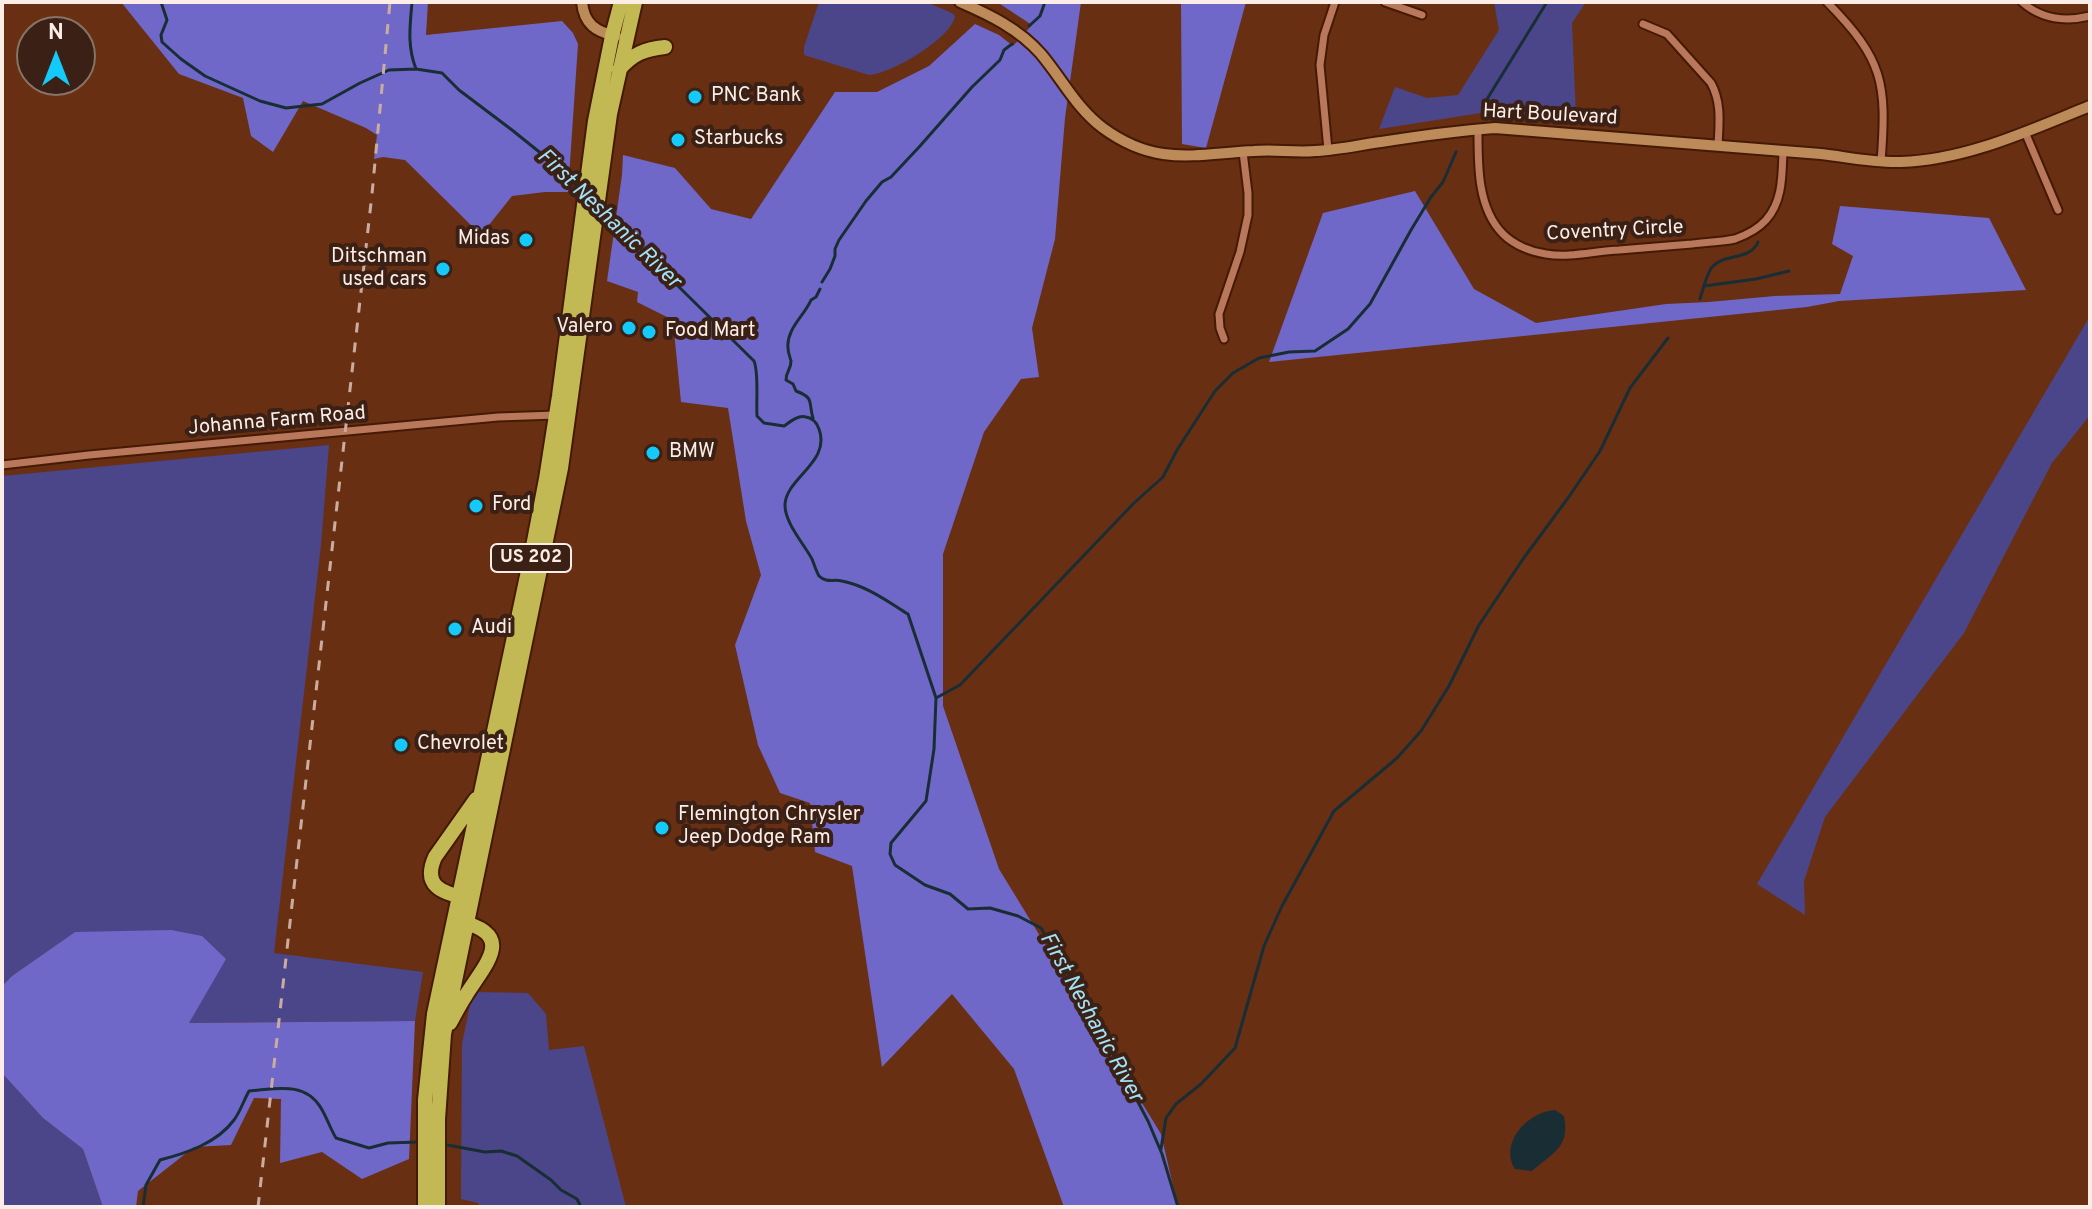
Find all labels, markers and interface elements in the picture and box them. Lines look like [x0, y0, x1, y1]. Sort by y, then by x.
north arrow [16, 16, 96, 96]
text: N [48, 20, 64, 47]
place label: PNC Bank [711, 85, 801, 109]
marker: PNC Bank [686, 88, 704, 106]
street label: Hart Boulevard [1482, 100, 1618, 132]
place label: Starbucks [694, 128, 784, 152]
marker: Starbucks [669, 131, 687, 149]
water label: First Neshanic River [530, 144, 686, 296]
street label: Coventry Circle [1546, 216, 1684, 248]
place label: Midas [458, 228, 510, 252]
marker: Midas [517, 231, 535, 249]
place label: Ditschman used cars [331, 246, 427, 293]
marker: Ditschman used cars [434, 260, 452, 278]
place label: Valero [556, 316, 613, 340]
marker: Valero [620, 319, 638, 337]
place label: Food Mart [665, 320, 755, 344]
marker: Food Mart [640, 323, 658, 341]
street label: Johanna Farm Road [187, 402, 367, 442]
place label: BMW [669, 441, 715, 465]
marker: BMW [644, 444, 662, 462]
place label: Ford [492, 494, 531, 518]
marker: Ford [467, 497, 485, 515]
road number: US 202 [491, 544, 571, 572]
place label: Audi [471, 617, 512, 641]
marker: Audi [446, 620, 464, 638]
place label: Chevrolet [417, 733, 504, 757]
marker: Chevrolet [392, 736, 410, 754]
place label: Flemington Chrysler Jeep Dodge Ram [678, 804, 861, 851]
marker: Flemington Chrysler Jeep Dodge Ram [653, 819, 671, 837]
water label: First Neshanic River [1032, 928, 1148, 1108]

